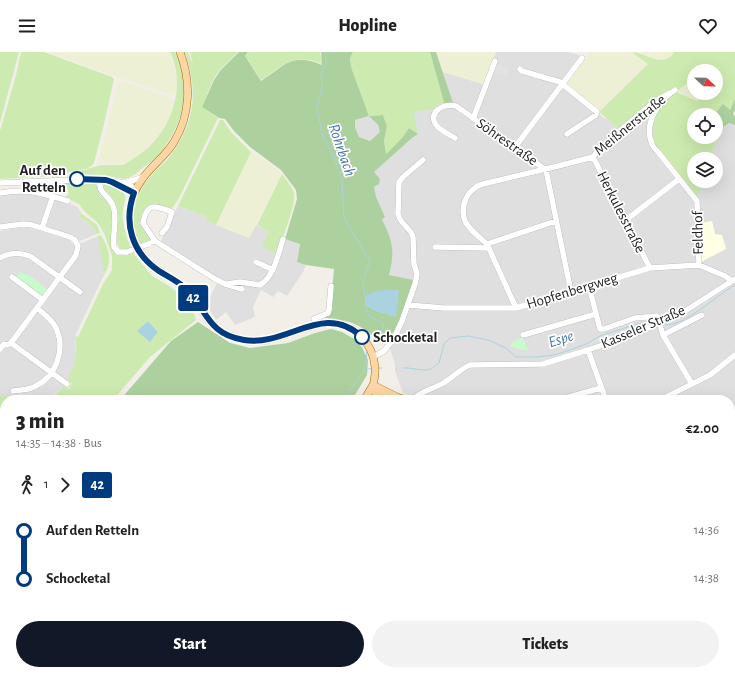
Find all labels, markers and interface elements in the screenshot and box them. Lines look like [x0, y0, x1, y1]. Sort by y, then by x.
icon: menu [16, 15, 38, 37]
icon: heart [697, 15, 719, 37]
text: Hopline [338, 17, 397, 35]
north arrow [687, 64, 723, 100]
map controls [687, 64, 723, 188]
street label: Meißnerstraße [591, 92, 669, 158]
button: locate [687, 108, 723, 144]
street label: Söhrestraße [474, 116, 540, 168]
water label: Rohrbach [326, 122, 358, 178]
button: layers [687, 152, 723, 188]
place label: Auf den Retteln [20, 163, 66, 195]
street label: Herkulesstraße [594, 169, 648, 255]
marker: Auf den Retteln [69, 171, 85, 187]
street label: Feldhof [690, 210, 706, 255]
street label: Hopfenbergweg [525, 270, 620, 312]
line badge: 42 [175, 285, 211, 311]
text: 42 [186, 291, 200, 305]
street label: Kasseler Straße [599, 303, 687, 351]
water label: Espe [546, 328, 576, 351]
marker: Schocketal [354, 329, 370, 345]
place label: Schocketal [373, 330, 438, 345]
text: 3 min [16, 410, 64, 432]
text: €2.00 [686, 421, 719, 436]
text: 14:35 – 14:38 · Bus [16, 437, 102, 450]
icon: walk [16, 474, 38, 496]
icon: forward [54, 474, 76, 496]
text: 1 [44, 478, 48, 491]
text: 42 [90, 478, 104, 492]
text: Auf den Retteln [46, 523, 139, 538]
text: 14:36 [694, 524, 719, 537]
text: Schocketal [46, 571, 111, 586]
text: 14:38 [694, 572, 719, 585]
button: Start [16, 621, 364, 667]
button: Tickets [372, 621, 719, 667]

